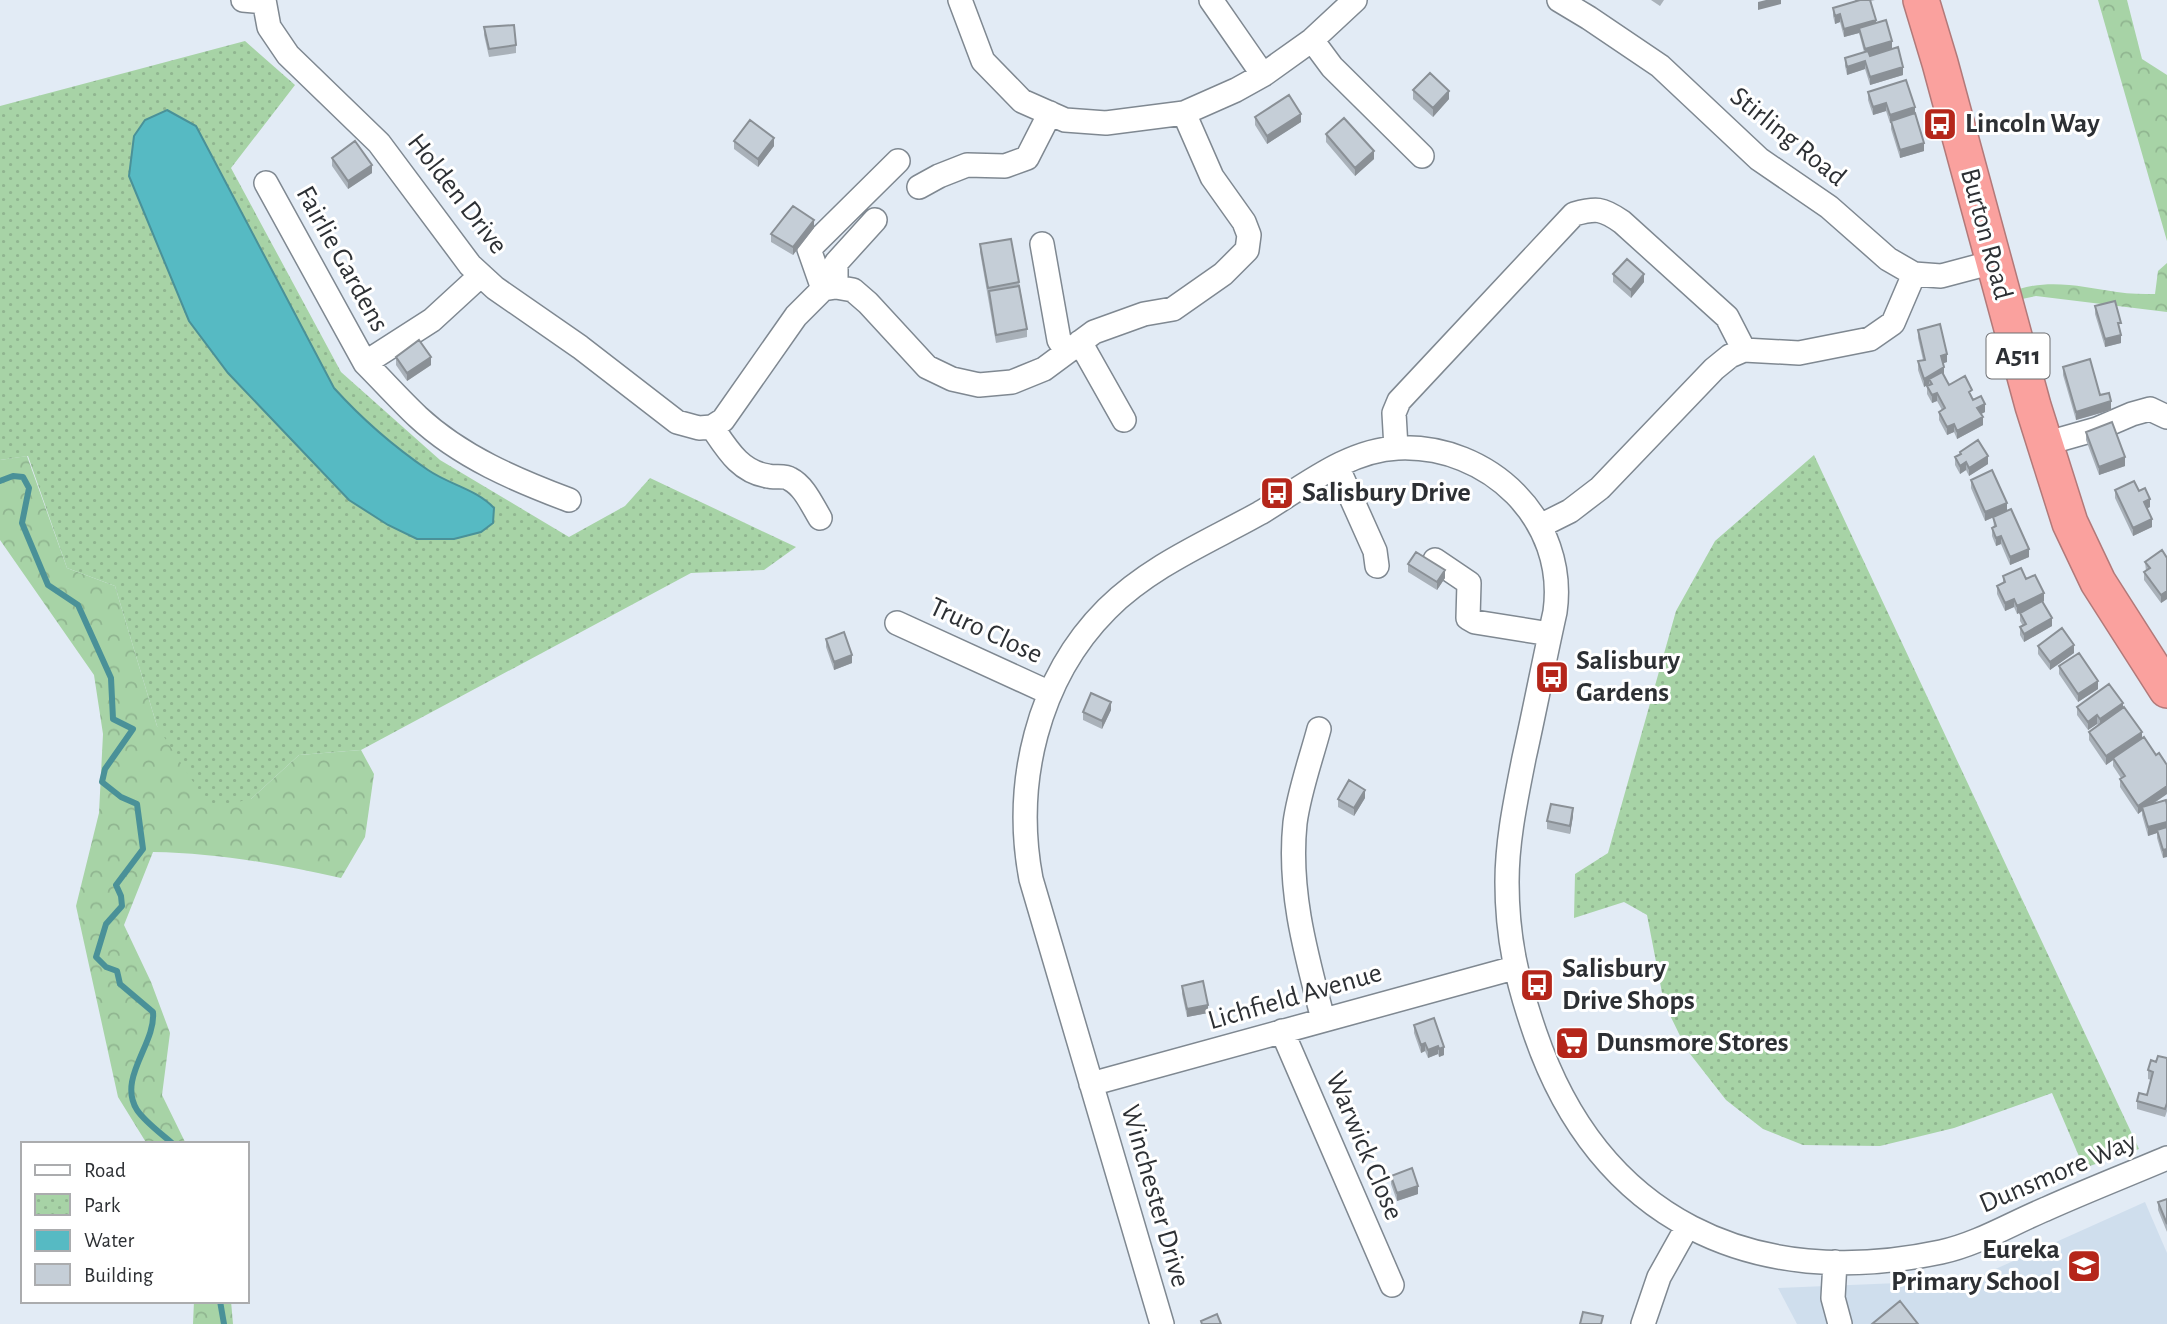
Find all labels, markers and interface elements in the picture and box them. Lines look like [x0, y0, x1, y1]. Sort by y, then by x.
street label: Stirling Road [1725, 82, 1851, 192]
bus stop icon: Lincoln Way [1921, 105, 1959, 143]
place label: Lincoln Way [1965, 110, 2100, 138]
street label: Holden Drive [402, 129, 512, 259]
street label: Burton Road [1955, 165, 2017, 303]
street label: Fairlie Gardens [291, 181, 393, 337]
road number: A511 [1986, 334, 2050, 378]
bus stop icon: Salisbury Drive [1258, 474, 1296, 512]
place label: Salisbury Drive [1302, 479, 1471, 507]
street label: Truro Close [925, 593, 1047, 669]
place label: Salisbury Gardens [1576, 647, 1680, 707]
bus stop icon: Salisbury Gardens [1533, 658, 1571, 696]
place label: Salisbury Drive Shops [1562, 955, 1695, 1015]
street label: Lichfield Avenue [1205, 959, 1385, 1035]
bus stop icon: Salisbury Drive Shops [1518, 966, 1556, 1004]
supermarket icon: Dunsmore Stores [1553, 1024, 1591, 1062]
place label: Dunsmore Stores [1596, 1029, 1788, 1057]
street label: Warwick Close [1320, 1068, 1408, 1224]
street label: Winchester Drive [1116, 1102, 1194, 1290]
street label: Dunsmore Way [1976, 1127, 2141, 1219]
legend [21, 1142, 248, 1303]
text: Road [84, 1160, 126, 1181]
text: Park [84, 1195, 121, 1216]
text: Water [84, 1230, 134, 1251]
place label: Eureka Primary School [1891, 1236, 2060, 1296]
school or university icon: Eureka Primary School [2065, 1247, 2103, 1285]
text: Building [84, 1265, 154, 1286]

